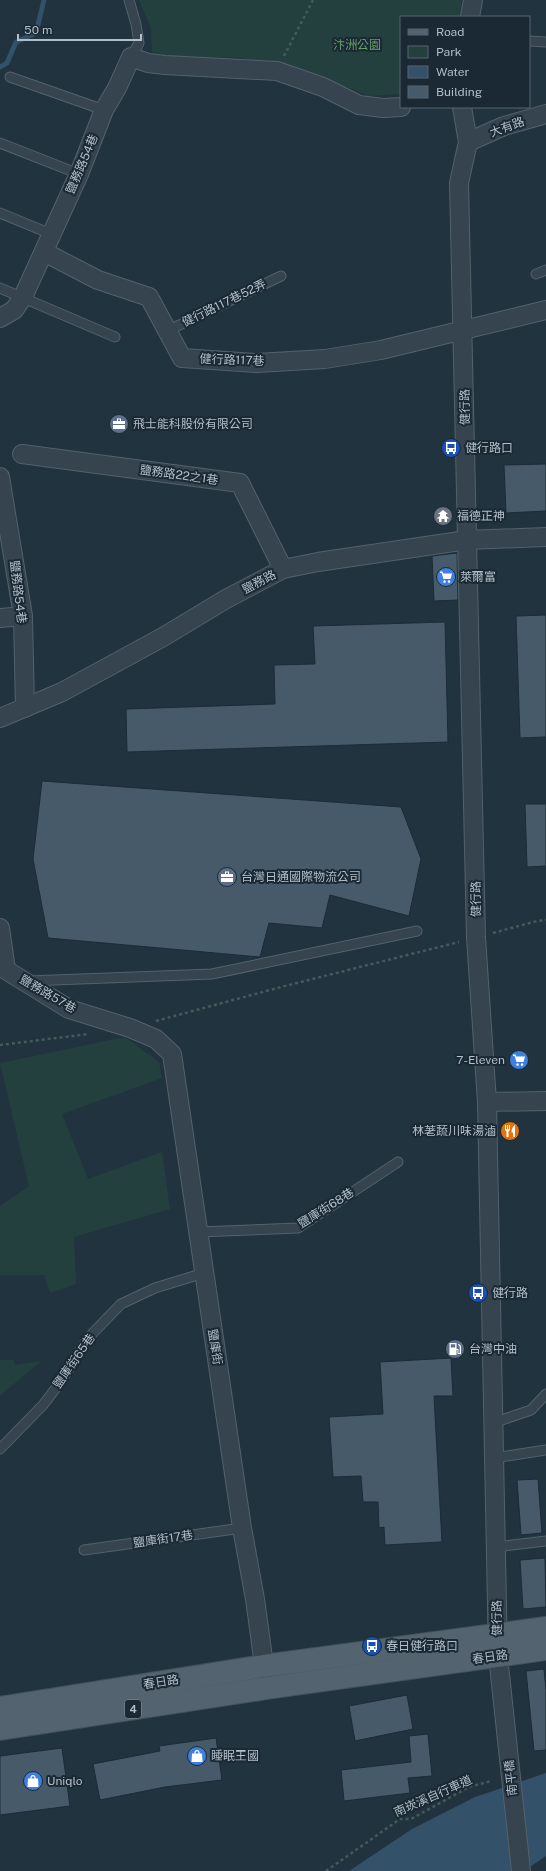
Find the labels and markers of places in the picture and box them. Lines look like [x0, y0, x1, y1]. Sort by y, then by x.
office icon: 飛士能科股份有限公司 [108, 413, 130, 435]
place label: 飛士能科股份有限公司 [133, 417, 253, 431]
bus stop icon: 健行路口 [440, 437, 462, 459]
place label: 健行路口 [465, 441, 513, 455]
temple icon: 福德正神 [432, 505, 454, 527]
place label: 福德正神 [457, 509, 505, 523]
supermarket icon: 萊爾富 [435, 566, 457, 588]
place label: 萊爾富 [460, 570, 496, 584]
office icon: 台灣日通國際物流公司 [216, 866, 238, 888]
place label: 台灣日通國際物流公司 [241, 870, 361, 884]
supermarket icon: 7-Eleven [508, 1049, 530, 1071]
place label: 7-Eleven [456, 1053, 505, 1067]
restaurant icon: 林荖蔬川味湯滷 [499, 1120, 521, 1142]
place label: 林荖蔬川味湯滷 [412, 1124, 496, 1138]
bus stop icon: 健行路 [467, 1282, 489, 1304]
place label: 健行路 [492, 1286, 528, 1300]
fuel station icon: 台灣中油 [444, 1338, 466, 1360]
place label: 台灣中油 [469, 1342, 517, 1356]
bus stop icon: 春日健行路口 [361, 1635, 383, 1657]
place label: 春日健行路口 [386, 1639, 458, 1653]
shop icon: 睡眠王國 [186, 1745, 208, 1767]
place label: 睡眠王國 [211, 1749, 259, 1763]
shop icon: Uniqlo [22, 1770, 44, 1792]
place label: Uniqlo [47, 1774, 83, 1788]

